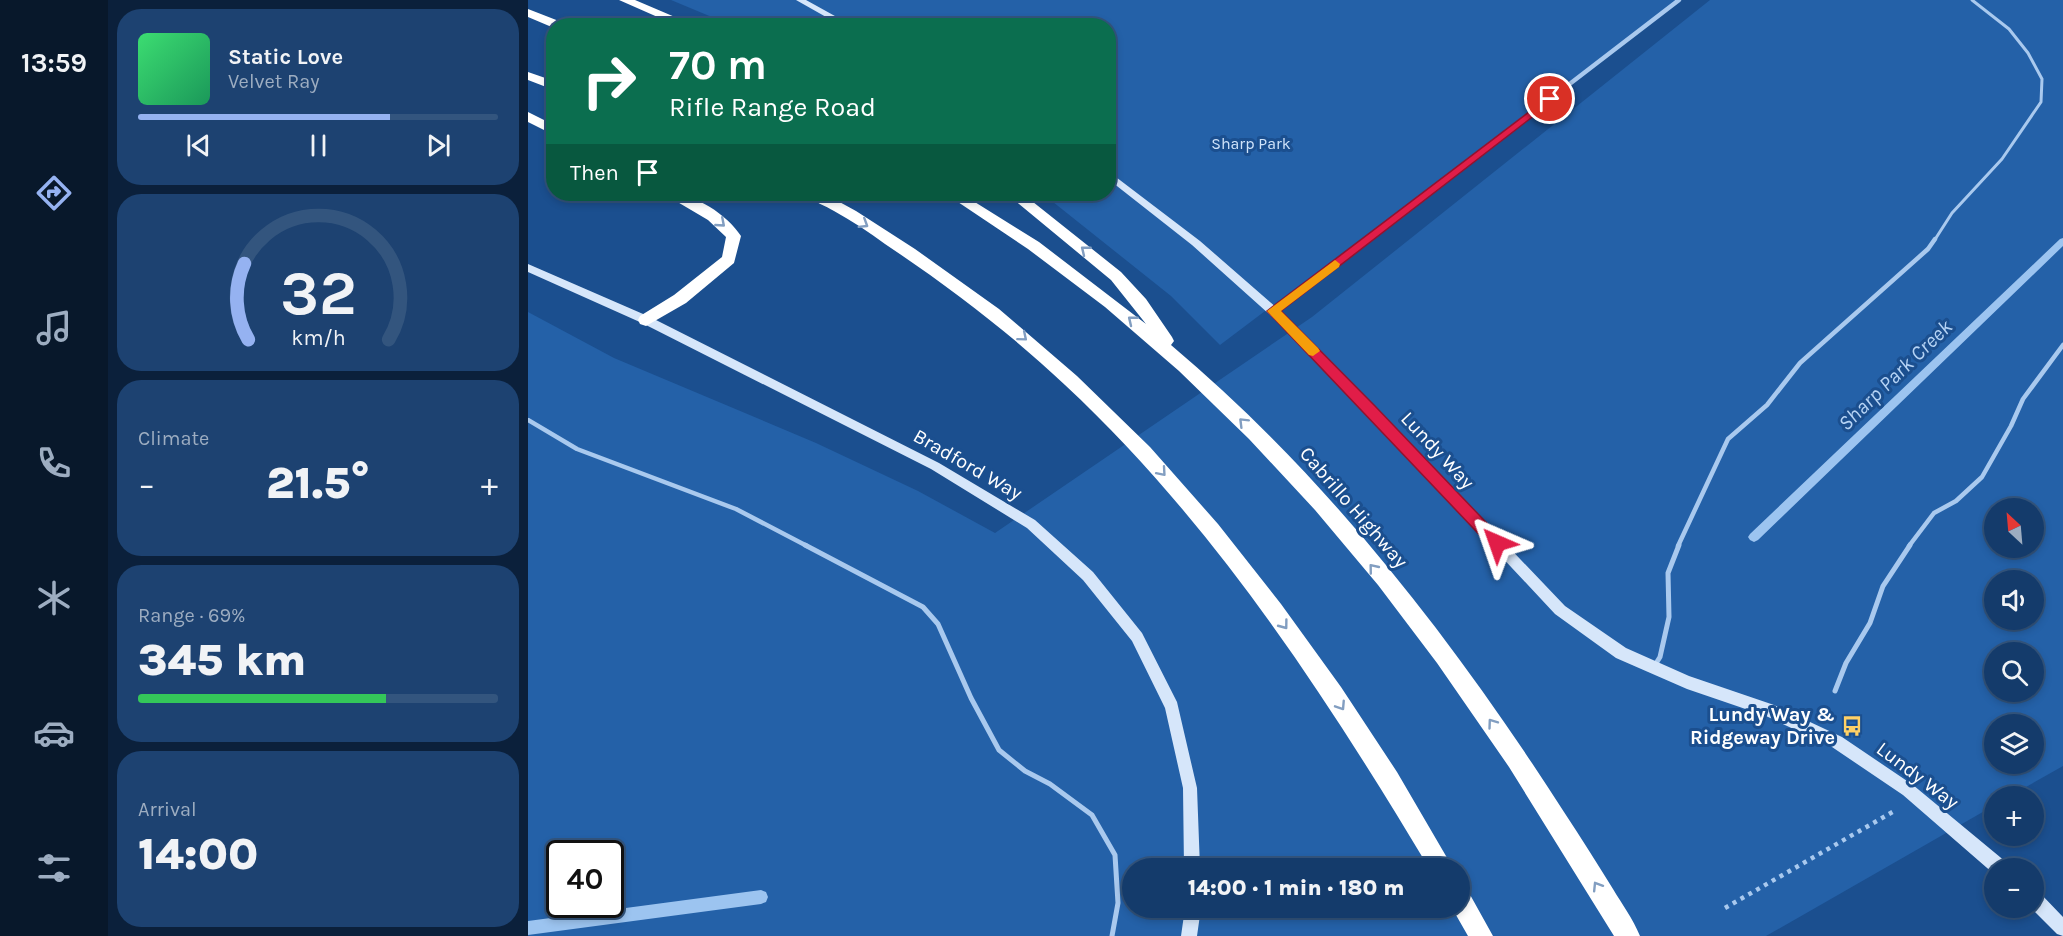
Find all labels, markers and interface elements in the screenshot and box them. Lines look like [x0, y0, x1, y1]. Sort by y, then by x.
text: 70 m [669, 40, 767, 90]
icon: right [570, 42, 648, 120]
text: Static Love [228, 44, 343, 70]
text: 13:59 [21, 47, 87, 79]
text: Velvet Ray [228, 70, 320, 93]
pin [1524, 73, 1575, 124]
icon: arrive [1533, 82, 1566, 115]
text: Rifle Range Road [669, 91, 876, 123]
icon: previous [182, 129, 215, 162]
icon: pause [302, 129, 335, 162]
icon: next [422, 129, 455, 162]
park label: Sharp Park [1211, 134, 1291, 153]
icon: arrive [631, 156, 664, 189]
text: Then [570, 160, 619, 186]
icon: directions [33, 172, 75, 214]
one-way arrow [714, 216, 725, 227]
one-way arrow [858, 216, 868, 228]
one-way arrow [1081, 247, 1092, 258]
text: 32 [280, 257, 356, 330]
icon: music [33, 307, 75, 349]
water label: Sharp Park Creek [1833, 314, 1957, 435]
one-way arrow [1128, 316, 1139, 327]
text: km/h [291, 325, 345, 350]
one-way arrow [1016, 330, 1027, 341]
street label: Lundy Way [1396, 407, 1479, 494]
one-way arrow [1240, 419, 1251, 430]
street label: Bradford Way [909, 424, 1026, 505]
text: Climate [138, 427, 209, 450]
icon: phone [33, 442, 75, 484]
street label: Cabrillo Highway [1295, 442, 1412, 572]
text: 21.5° [266, 457, 370, 509]
text: − [138, 465, 155, 503]
text: + [481, 465, 498, 503]
one-way arrow [1155, 466, 1166, 476]
north arrow [1984, 498, 2044, 558]
map controls [1984, 498, 2044, 918]
position arrow [1465, 511, 1529, 575]
one-way arrow [1370, 563, 1381, 574]
button: sound [1984, 570, 2044, 630]
icon: climate [33, 577, 75, 619]
text: Range · 69% [138, 604, 246, 627]
one-way arrow [1277, 618, 1288, 629]
text: 345 km [138, 634, 306, 686]
button: search [1984, 642, 2044, 702]
one-way arrow [1334, 700, 1345, 711]
place label: Lundy Way & Ridgeway Drive [1690, 703, 1835, 749]
icon: car [33, 712, 75, 754]
bus stop icon: Lundy Way & Ridgeway Drive [1840, 714, 1864, 738]
button: layers [1984, 714, 2044, 774]
one-way arrow [1488, 718, 1499, 729]
street label: Lundy Way [1872, 737, 1963, 814]
button: + [1984, 786, 2044, 846]
text: Arrival [138, 798, 197, 821]
text: 14:00 [138, 828, 258, 880]
speed limit sign: 40 [546, 840, 624, 918]
icon: filters [33, 847, 75, 889]
button: − [1984, 858, 2044, 918]
text: 14:00 · 1 min · 180 m [1188, 875, 1404, 901]
one-way arrow [1593, 882, 1605, 892]

